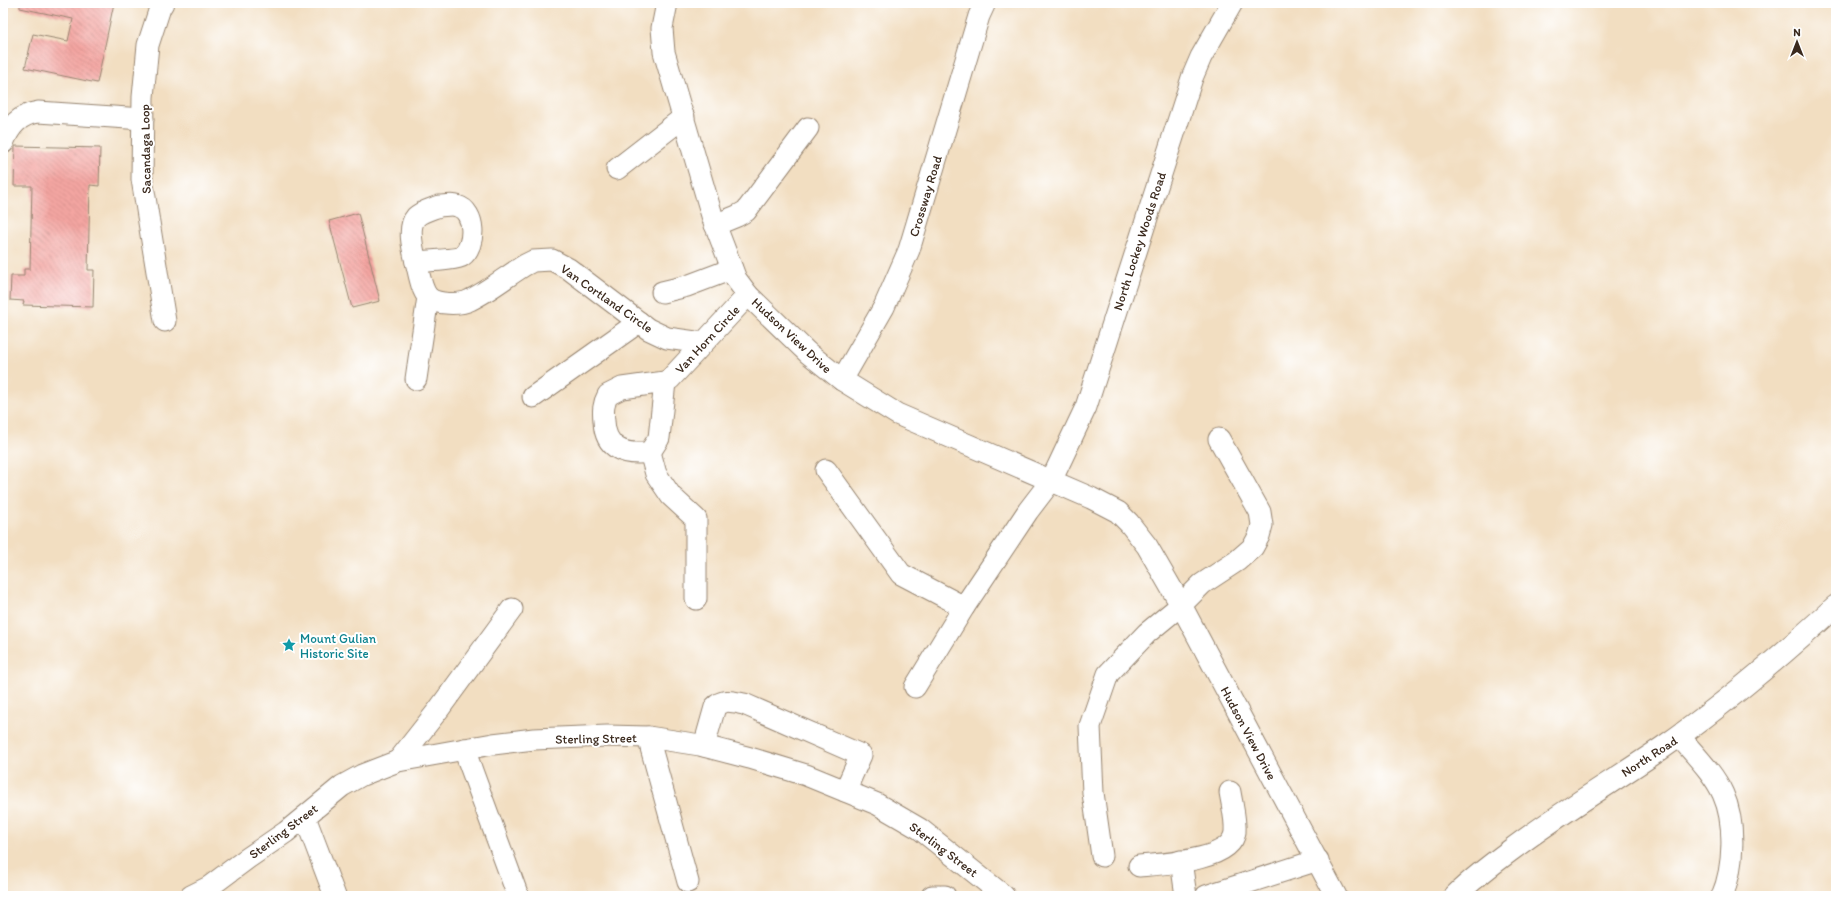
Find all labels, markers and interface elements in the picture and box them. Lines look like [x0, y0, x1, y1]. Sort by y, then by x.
north arrow [1777, 22, 1817, 62]
text: N [1793, 26, 1801, 39]
street label: Sacandaga Loop [137, 104, 154, 194]
street label: Crossway Road [906, 154, 945, 239]
street label: North Lockey Woods Road [1110, 170, 1169, 312]
street label: Van Cortland Circle [558, 261, 656, 336]
street label: Hudson View Drive [749, 295, 835, 376]
street label: Van Horn Circle [672, 302, 743, 376]
place label: Mount Gulian Historic Site [300, 631, 377, 661]
place icon: Mount Gulian Historic Site [281, 637, 297, 653]
street label: Hudson View Drive [1218, 684, 1280, 783]
street label: Sterling Street [555, 730, 637, 747]
street label: North Road [1618, 733, 1680, 780]
street label: Sterling Street [246, 801, 321, 862]
street label: Sterling Street [907, 819, 981, 880]

